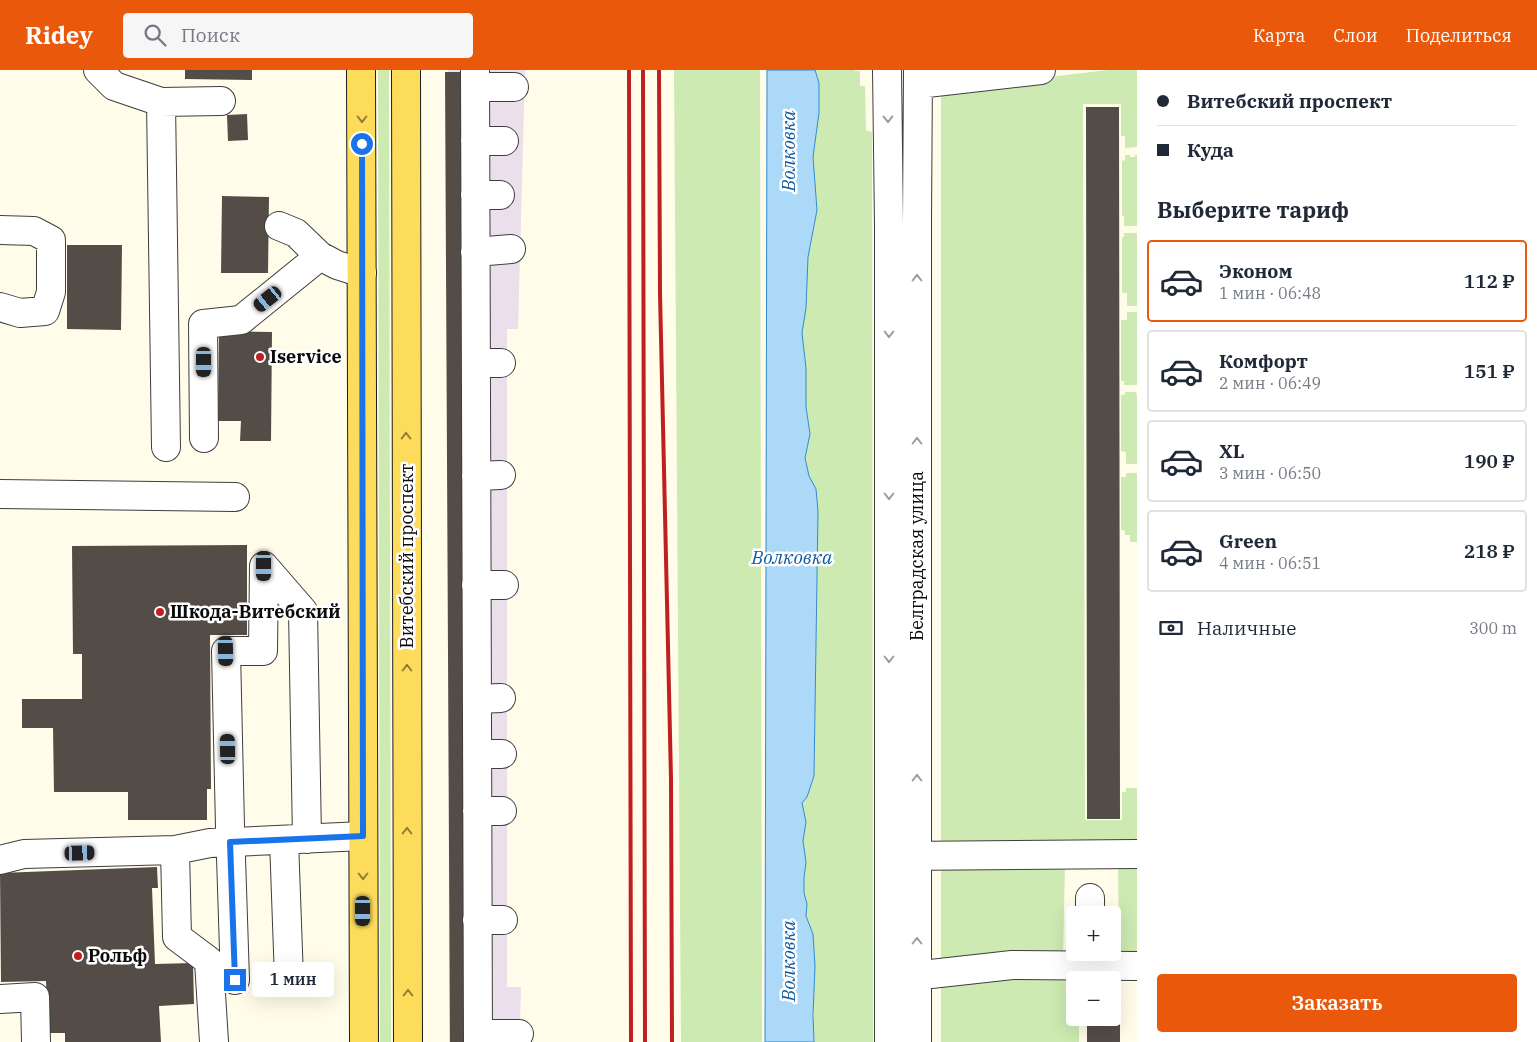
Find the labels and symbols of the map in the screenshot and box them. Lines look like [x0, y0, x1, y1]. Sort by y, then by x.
water label: Волковка [776, 110, 800, 192]
one-way arrow [357, 115, 367, 123]
one-way arrow [883, 115, 893, 123]
route start [351, 133, 373, 155]
one-way arrow [912, 274, 922, 282]
car [251, 284, 284, 314]
one-way arrow [884, 330, 894, 338]
place label: Iservice [270, 345, 342, 368]
car [196, 347, 211, 377]
marker: Iservice [254, 351, 266, 363]
one-way arrow [401, 432, 412, 440]
one-way arrow [912, 437, 922, 444]
street label: Витебский проспект [395, 464, 418, 648]
street label: Белградская улица [905, 471, 928, 641]
one-way arrow [884, 492, 894, 500]
water label: Волковка [751, 545, 833, 569]
car [256, 551, 271, 581]
place label: Шкода-Витебский [170, 600, 341, 623]
marker: Шкода-Витебский [154, 606, 166, 618]
car [218, 636, 233, 666]
one-way arrow [884, 655, 894, 663]
one-way arrow [402, 664, 412, 672]
car [220, 734, 235, 764]
one-way arrow [912, 774, 922, 782]
one-way arrow [402, 827, 412, 834]
car [64, 845, 95, 861]
one-way arrow [358, 872, 368, 880]
car [355, 896, 370, 926]
water label: Волковка [776, 920, 800, 1002]
one-way arrow [912, 937, 922, 944]
place label: Рольф [88, 944, 147, 967]
marker: Рольф [72, 950, 84, 962]
callout: 1 мин [252, 962, 335, 998]
route end [224, 969, 246, 991]
one-way arrow [403, 989, 413, 997]

